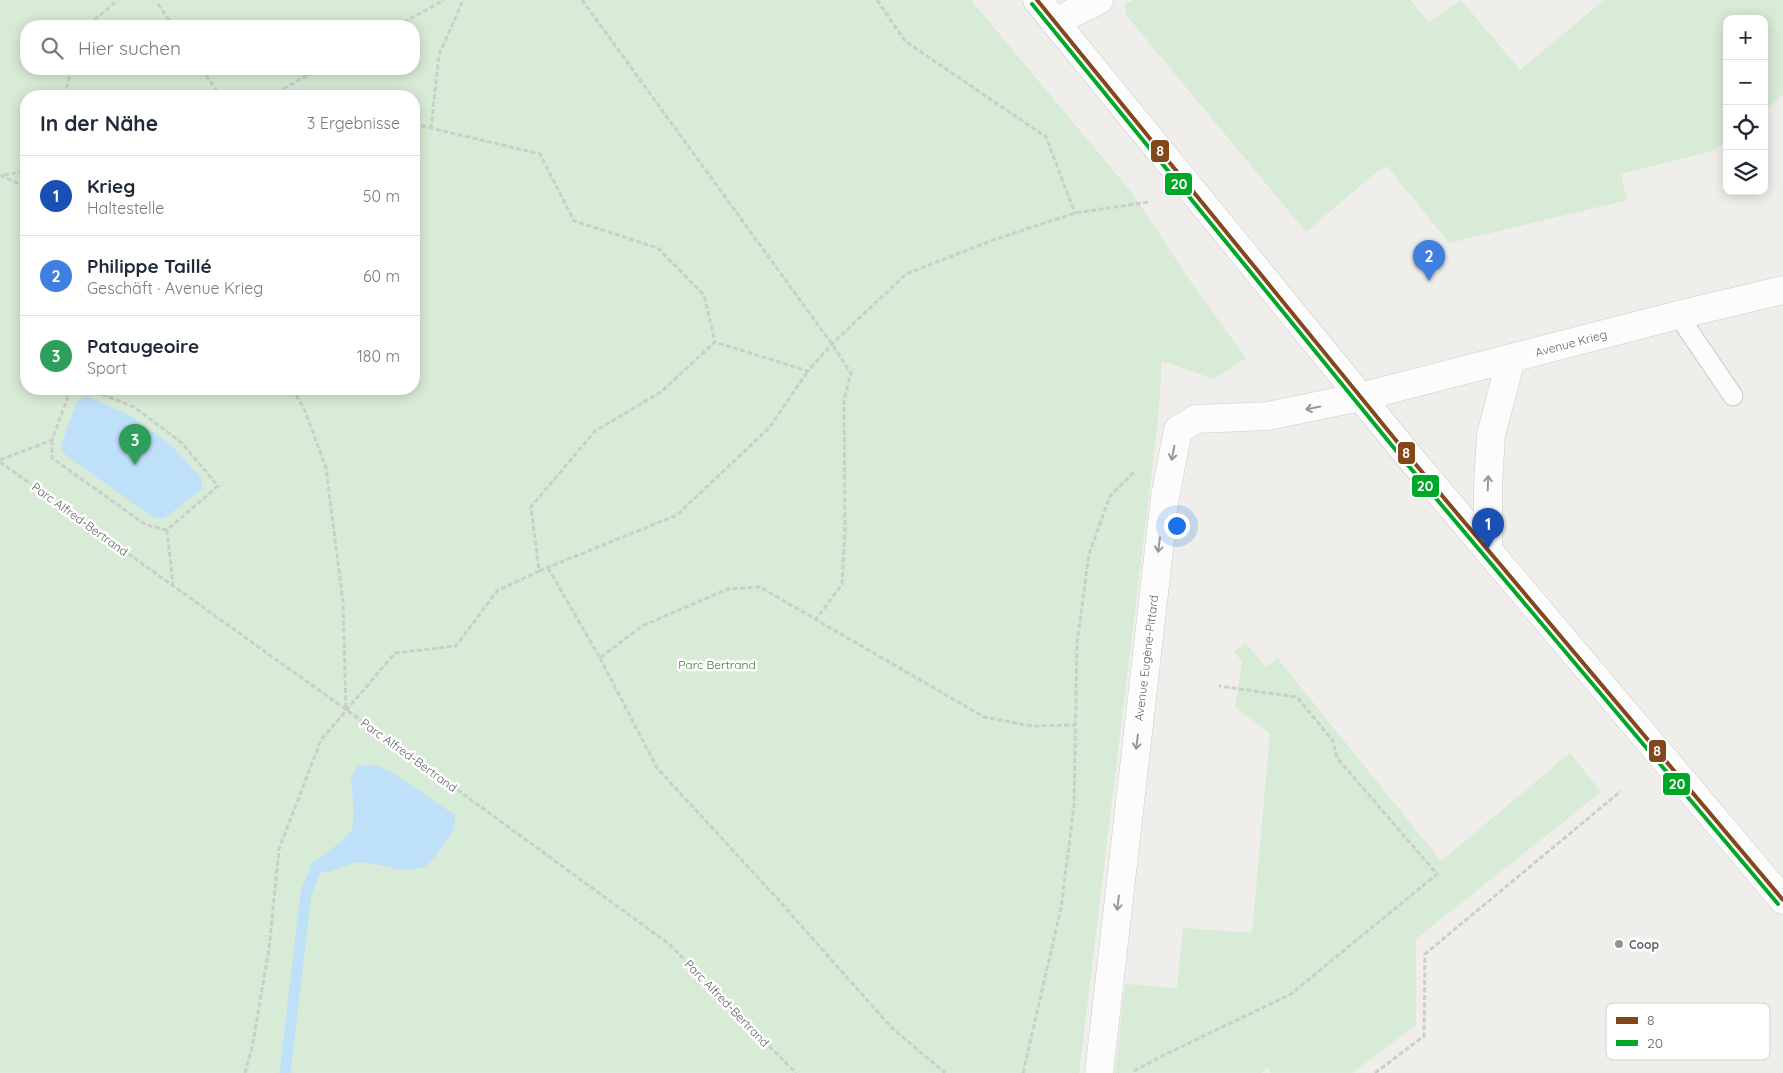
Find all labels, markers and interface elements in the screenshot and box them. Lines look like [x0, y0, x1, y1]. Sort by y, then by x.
map controls [1723, 15, 1768, 195]
button: + [1723, 15, 1768, 60]
search box [20, 20, 420, 75]
icon: search [38, 34, 66, 62]
text: Hier suchen [78, 36, 181, 60]
button: − [1723, 60, 1768, 105]
button: locate [1723, 105, 1768, 150]
text: In der Nähe [40, 110, 158, 136]
text: 3 Ergebnisse [307, 113, 400, 133]
line badge: 8 [1150, 139, 1170, 163]
text: 8 [1156, 142, 1164, 160]
button: layers [1723, 150, 1768, 195]
line badge: 20 [1164, 172, 1193, 196]
text: Krieg [87, 174, 135, 198]
text: 20 [1171, 175, 1188, 193]
text: 1 [53, 186, 59, 206]
text: 50 m [363, 186, 400, 206]
text: Haltestelle [87, 198, 164, 218]
pin: 2 [1413, 240, 1445, 281]
text: Philippe Taillé [87, 254, 212, 278]
text: 2 [51, 266, 61, 286]
text: 60 m [363, 266, 400, 286]
text: Geschäft · Avenue Krieg [87, 278, 263, 298]
street label: Avenue Krieg [1533, 326, 1609, 360]
text: Pataugeoire [87, 334, 199, 358]
text: 3 [52, 346, 60, 366]
text: 180 m [357, 346, 400, 366]
text: Sport [87, 358, 127, 378]
one-way arrow [1305, 403, 1321, 413]
pin: 3 [119, 424, 151, 465]
line badge: 8 [1397, 441, 1416, 465]
one-way arrow [1168, 444, 1178, 460]
text: 8 [1402, 444, 1410, 462]
line badge: 20 [1411, 474, 1440, 498]
one-way arrow [1484, 475, 1493, 491]
text: 20 [1417, 477, 1434, 495]
street label: Parc Alfred-Bertrand [29, 479, 131, 559]
pin: 1 [1472, 508, 1504, 549]
your location [1164, 513, 1190, 539]
one-way arrow [1154, 537, 1164, 553]
street label: Avenue Eugène-Pittard [1131, 594, 1161, 722]
park label: Parc Bertrand [678, 657, 756, 672]
street label: Parc Alfred-Bertrand [358, 715, 460, 795]
one-way arrow [1132, 733, 1141, 749]
line badge: 8 [1648, 739, 1667, 763]
text: 8 [1653, 742, 1661, 760]
line badge: 20 [1662, 772, 1691, 796]
text: 20 [1669, 775, 1686, 793]
one-way arrow [1113, 895, 1123, 911]
place label: Coop [1629, 937, 1660, 952]
marker: Coop [1613, 938, 1625, 950]
street label: Parc Alfred-Bertrand [682, 956, 772, 1050]
legend [1606, 1003, 1770, 1060]
text: 8 [1647, 1011, 1655, 1029]
text: 20 [1647, 1034, 1663, 1052]

